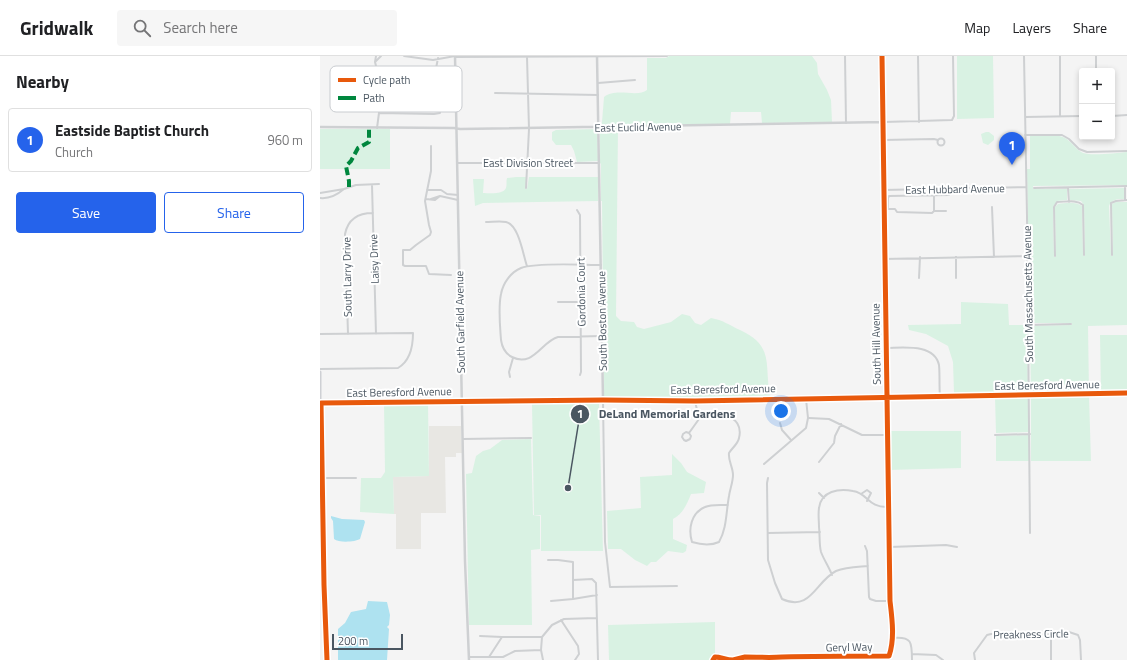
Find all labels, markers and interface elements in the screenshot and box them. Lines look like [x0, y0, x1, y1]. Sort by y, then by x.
search box [117, 10, 397, 46]
text: Gridwalk [20, 13, 93, 42]
text: Search here [163, 16, 238, 39]
icon: search [131, 17, 153, 39]
text: Map [964, 17, 990, 38]
text: Layers [1012, 17, 1051, 38]
text: Share [1073, 17, 1107, 38]
legend [330, 66, 462, 112]
map controls [1079, 68, 1115, 140]
button: + [1079, 68, 1115, 104]
text: Nearby [16, 69, 69, 95]
text: Cycle path [363, 72, 411, 88]
text: Path [363, 90, 385, 106]
button: − [1079, 104, 1115, 140]
street label: East Euclid Avenue [594, 118, 682, 136]
text: Eastside Baptist Church [55, 119, 209, 142]
text: 1 [26, 130, 34, 150]
text: 960 m [267, 130, 303, 150]
pin: 1 [999, 132, 1025, 165]
text: Church [55, 142, 93, 162]
street label: East Division Street [483, 155, 573, 171]
street label: East Hubbard Avenue [905, 180, 1005, 198]
button: Save [16, 192, 156, 233]
button: Share [164, 192, 304, 233]
street label: South Massachusetts Avenue [1019, 225, 1037, 363]
street label: Laisy Drive [365, 233, 383, 284]
street label: South Larry Drive [338, 236, 356, 317]
street label: Gordonia Court [572, 257, 590, 327]
street label: South Garfield Avenue [451, 270, 469, 373]
street label: South Boston Avenue [593, 270, 611, 371]
street label: South Hill Avenue [867, 303, 885, 385]
street label: East Beresford Avenue [994, 376, 1100, 394]
street label: East Beresford Avenue [670, 380, 776, 398]
street label: East Beresford Avenue [346, 383, 452, 401]
your location [771, 401, 791, 421]
callout: DeLand Memorial Gardens [570, 402, 743, 426]
text: 1 [577, 404, 583, 423]
text: DeLand Memorial Gardens [599, 404, 736, 423]
street label: Preakness Circle [993, 625, 1069, 643]
scale bar [332, 632, 403, 651]
text: 200 m [338, 633, 368, 649]
street label: Geryl Way [825, 639, 873, 655]

